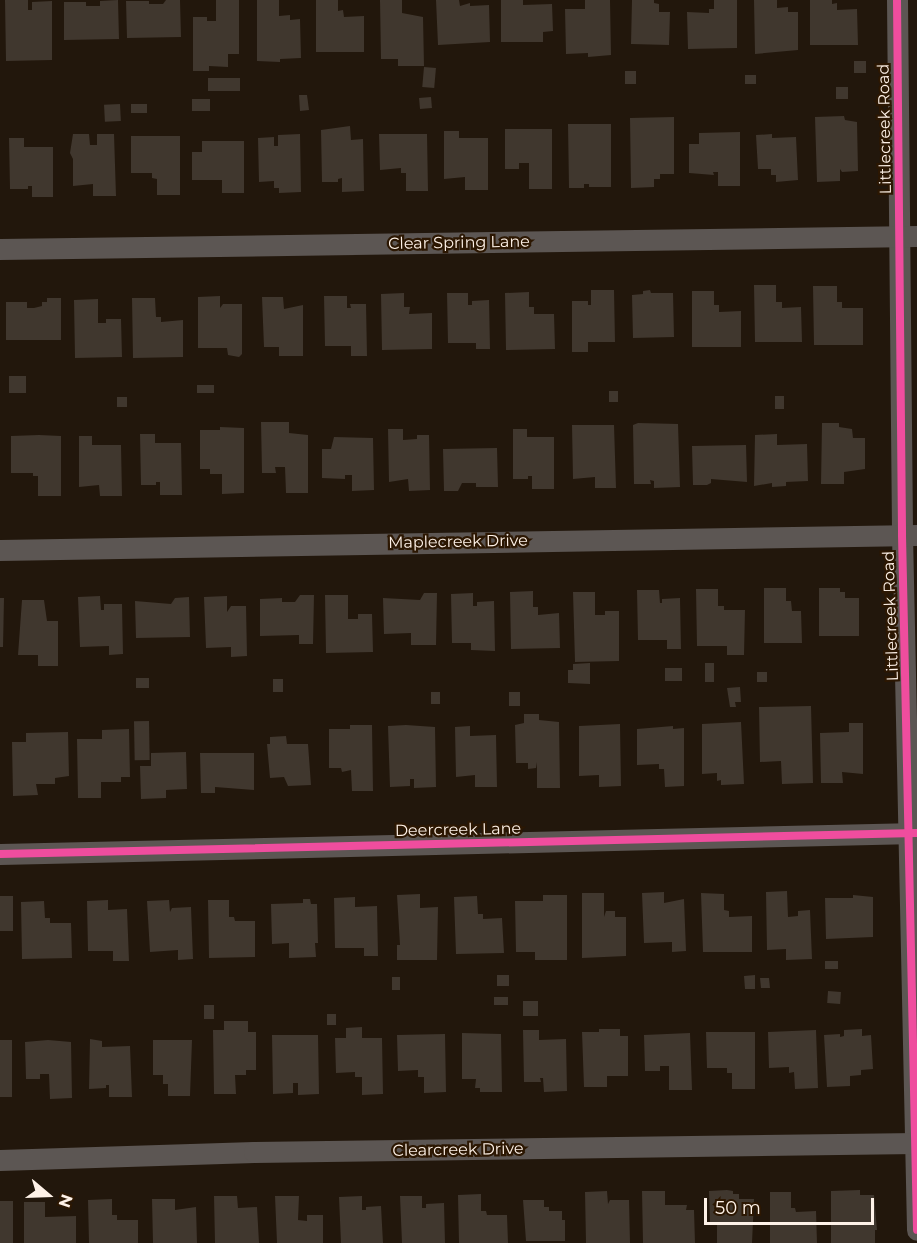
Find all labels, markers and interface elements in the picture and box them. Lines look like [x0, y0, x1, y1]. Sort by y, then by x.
street label: Littlecreek Road [874, 64, 896, 194]
street label: Clear Spring Lane [388, 232, 530, 254]
street label: Maplecreek Drive [388, 531, 528, 553]
street label: Littlecreek Road [879, 550, 903, 682]
street label: Deercreek Lane [395, 819, 521, 841]
street label: Clearcreek Drive [392, 1139, 524, 1161]
north arrow [18, 1165, 78, 1225]
scale bar [707, 1186, 876, 1224]
text: N [54, 1192, 77, 1210]
text: 50 m [715, 1197, 761, 1219]

